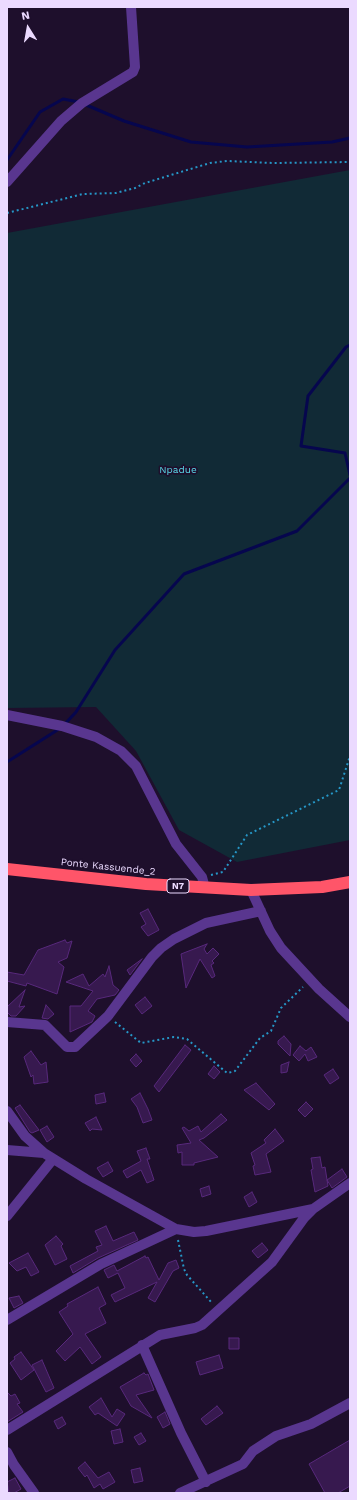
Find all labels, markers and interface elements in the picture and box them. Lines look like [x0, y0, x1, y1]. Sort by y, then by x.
north arrow [8, 8, 48, 48]
text: N [20, 9, 31, 23]
park label: Npadue [159, 464, 197, 476]
street label: Ponte Kassuende_2 [60, 856, 156, 878]
road number: N7 [167, 879, 189, 893]

